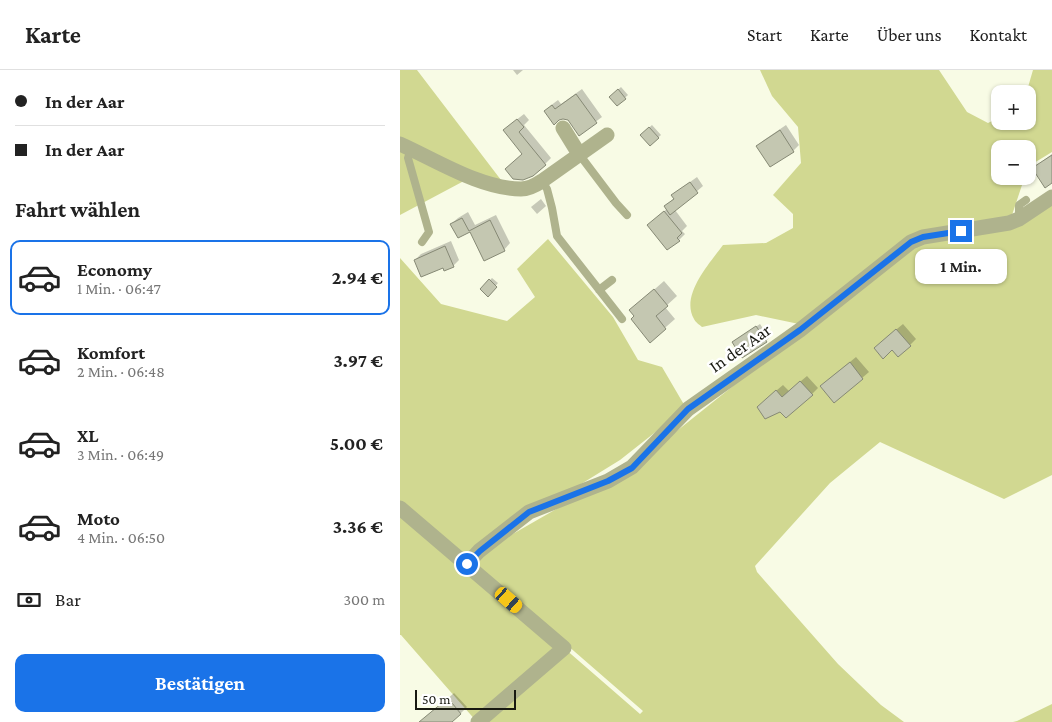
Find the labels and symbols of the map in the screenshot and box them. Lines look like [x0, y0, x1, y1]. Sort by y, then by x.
route end [950, 220, 972, 242]
callout: 1 Min. [915, 248, 1007, 284]
street label: In der Aar [705, 319, 775, 376]
route start [456, 553, 478, 575]
car [492, 584, 525, 616]
scale bar [415, 687, 516, 710]

